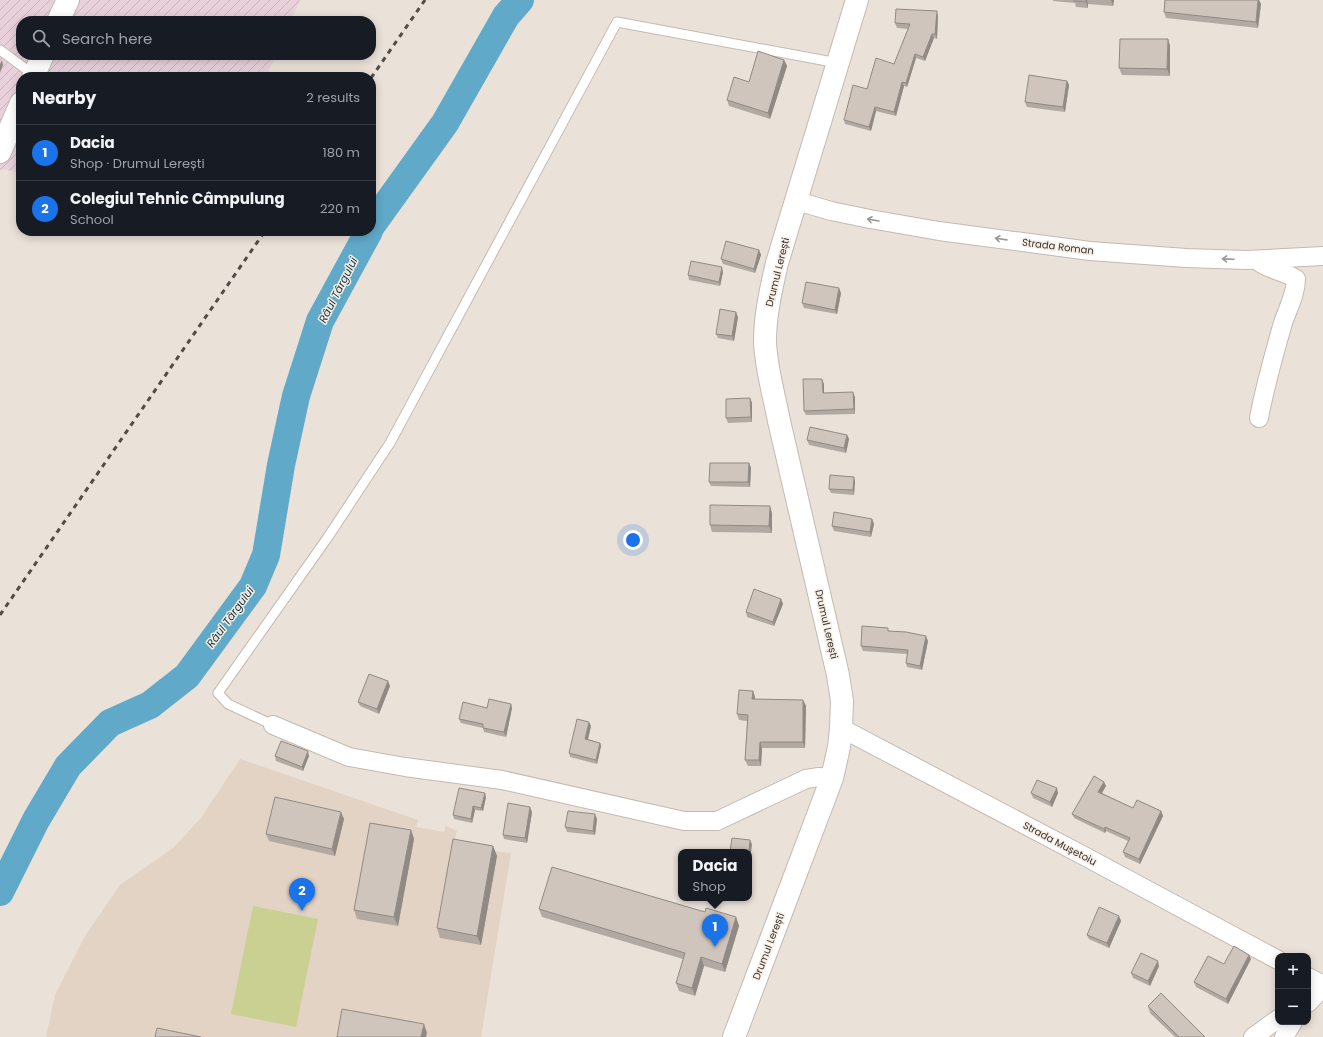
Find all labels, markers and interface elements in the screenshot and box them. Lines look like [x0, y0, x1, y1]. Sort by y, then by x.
search box [16, 16, 376, 60]
icon: search [30, 27, 52, 49]
text: Search here [62, 28, 152, 49]
text: Nearby [32, 86, 96, 110]
text: 2 results [306, 88, 360, 107]
text: Dacia [70, 132, 115, 153]
text: 1 [43, 143, 47, 162]
text: 180 m [323, 143, 360, 162]
text: Shop · Drumul Lerești [70, 154, 205, 173]
text: Colegiul Tehnic Câmpulung [70, 188, 285, 209]
text: 2 [41, 199, 49, 218]
text: 220 m [320, 199, 360, 218]
text: School [70, 210, 114, 229]
one-way arrow [867, 215, 880, 223]
one-way arrow [995, 235, 1008, 243]
street label: Strada Roman [1021, 235, 1095, 258]
street label: Drumul Lerești [762, 236, 793, 308]
water label: Râul Târgului [315, 254, 362, 326]
one-way arrow [1222, 256, 1235, 263]
your location [623, 530, 643, 550]
water label: Râul Târgului [202, 583, 258, 651]
street label: Drumul Lerești [811, 588, 842, 660]
street label: Strada Mușetoiu [1020, 818, 1099, 869]
popup [678, 849, 752, 901]
text: Dacia [693, 855, 737, 876]
text: Shop [693, 877, 726, 896]
pin: 2 [289, 878, 315, 911]
street label: Drumul Lerești [749, 910, 788, 982]
pin: 1 [702, 914, 728, 947]
map controls [1275, 953, 1311, 1025]
button: + [1275, 953, 1311, 989]
button: − [1275, 989, 1311, 1025]

